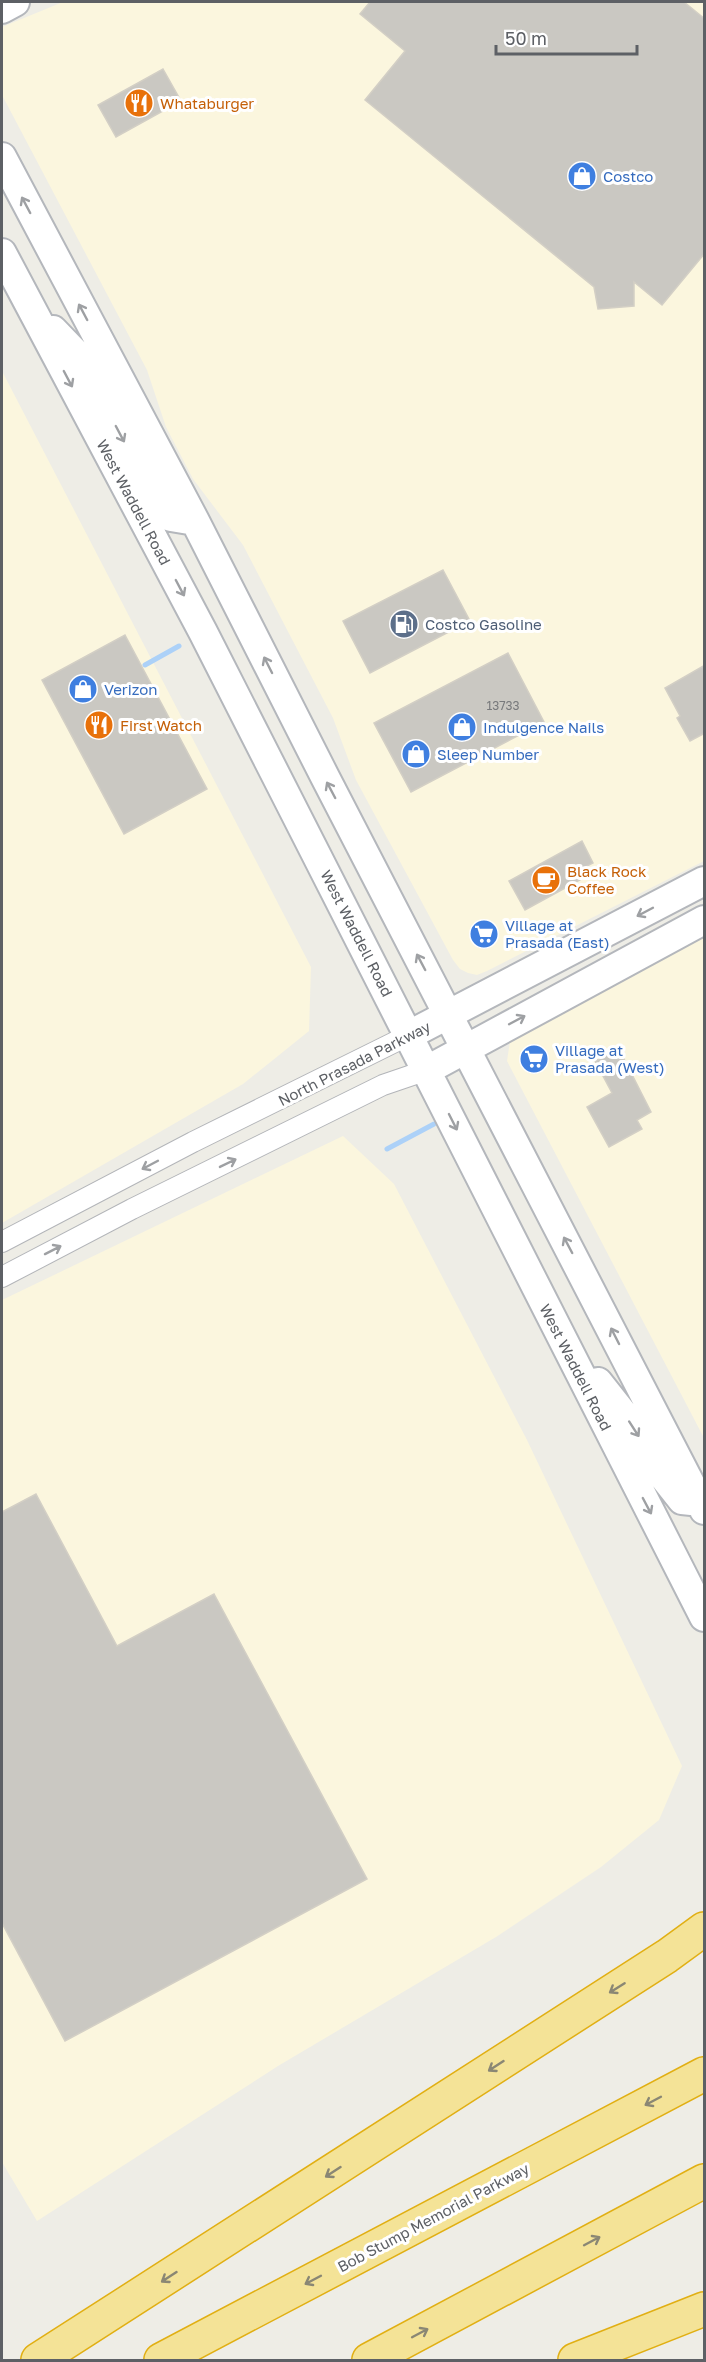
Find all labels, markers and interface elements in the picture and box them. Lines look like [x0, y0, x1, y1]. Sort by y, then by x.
scale bar [496, 18, 637, 56]
text: 50 m [505, 27, 547, 49]
restaurant icon: Whataburger [123, 87, 155, 119]
place label: Whataburger [160, 94, 254, 112]
shop icon: Costco [566, 160, 598, 192]
place label: Costco [603, 167, 653, 185]
one-way arrow [20, 197, 32, 214]
one-way arrow [77, 303, 88, 321]
one-way arrow [62, 370, 74, 387]
one-way arrow [115, 425, 126, 443]
street label: West Waddell Road [93, 436, 175, 568]
one-way arrow [175, 579, 186, 597]
fuel station icon: Costco Gasoline [388, 608, 420, 640]
place label: Costco Gasoline [425, 615, 542, 633]
one-way arrow [262, 657, 273, 675]
shop icon: Verizon [67, 673, 99, 705]
place label: Verizon [104, 680, 158, 698]
house number: 13733 [486, 698, 520, 713]
restaurant icon: First Watch [83, 709, 115, 741]
shop icon: Indulgence Nails [446, 711, 478, 743]
place label: First Watch [120, 716, 202, 734]
place label: Indulgence Nails [483, 718, 604, 736]
shop icon: Sleep Number [400, 738, 432, 770]
place label: Sleep Number [437, 745, 539, 763]
one-way arrow [325, 781, 336, 799]
place label: Black Rock Coffee [567, 862, 647, 897]
cafe icon: Black Rock Coffee [530, 864, 562, 896]
street label: West Waddell Road [317, 867, 397, 999]
one-way arrow [637, 906, 654, 918]
place label: Village at Prasada (East) [505, 916, 610, 951]
supermarket icon: Village at Prasada (East) [468, 918, 500, 950]
one-way arrow [415, 954, 426, 972]
one-way arrow [508, 1014, 525, 1026]
street label: North Prasada Parkway [275, 1016, 434, 1109]
place label: Village at Prasada (West) [555, 1041, 665, 1076]
supermarket icon: Village at Prasada (West) [518, 1043, 550, 1075]
one-way arrow [447, 1113, 459, 1130]
one-way arrow [218, 1156, 236, 1168]
one-way arrow [142, 1160, 160, 1171]
one-way arrow [562, 1236, 573, 1254]
one-way arrow [44, 1244, 62, 1255]
street label: West Waddell Road [536, 1301, 616, 1433]
one-way arrow [609, 1328, 621, 1345]
one-way arrow [628, 1420, 640, 1437]
one-way arrow [641, 1497, 653, 1514]
one-way arrow [609, 1982, 626, 1994]
one-way arrow [488, 2060, 505, 2072]
one-way arrow [644, 2096, 662, 2107]
street label: Bob Stump Memorial Parkway [334, 2158, 532, 2275]
one-way arrow [325, 2166, 342, 2178]
one-way arrow [583, 2235, 600, 2247]
one-way arrow [161, 2272, 178, 2284]
one-way arrow [305, 2274, 322, 2286]
one-way arrow [411, 2327, 428, 2339]

